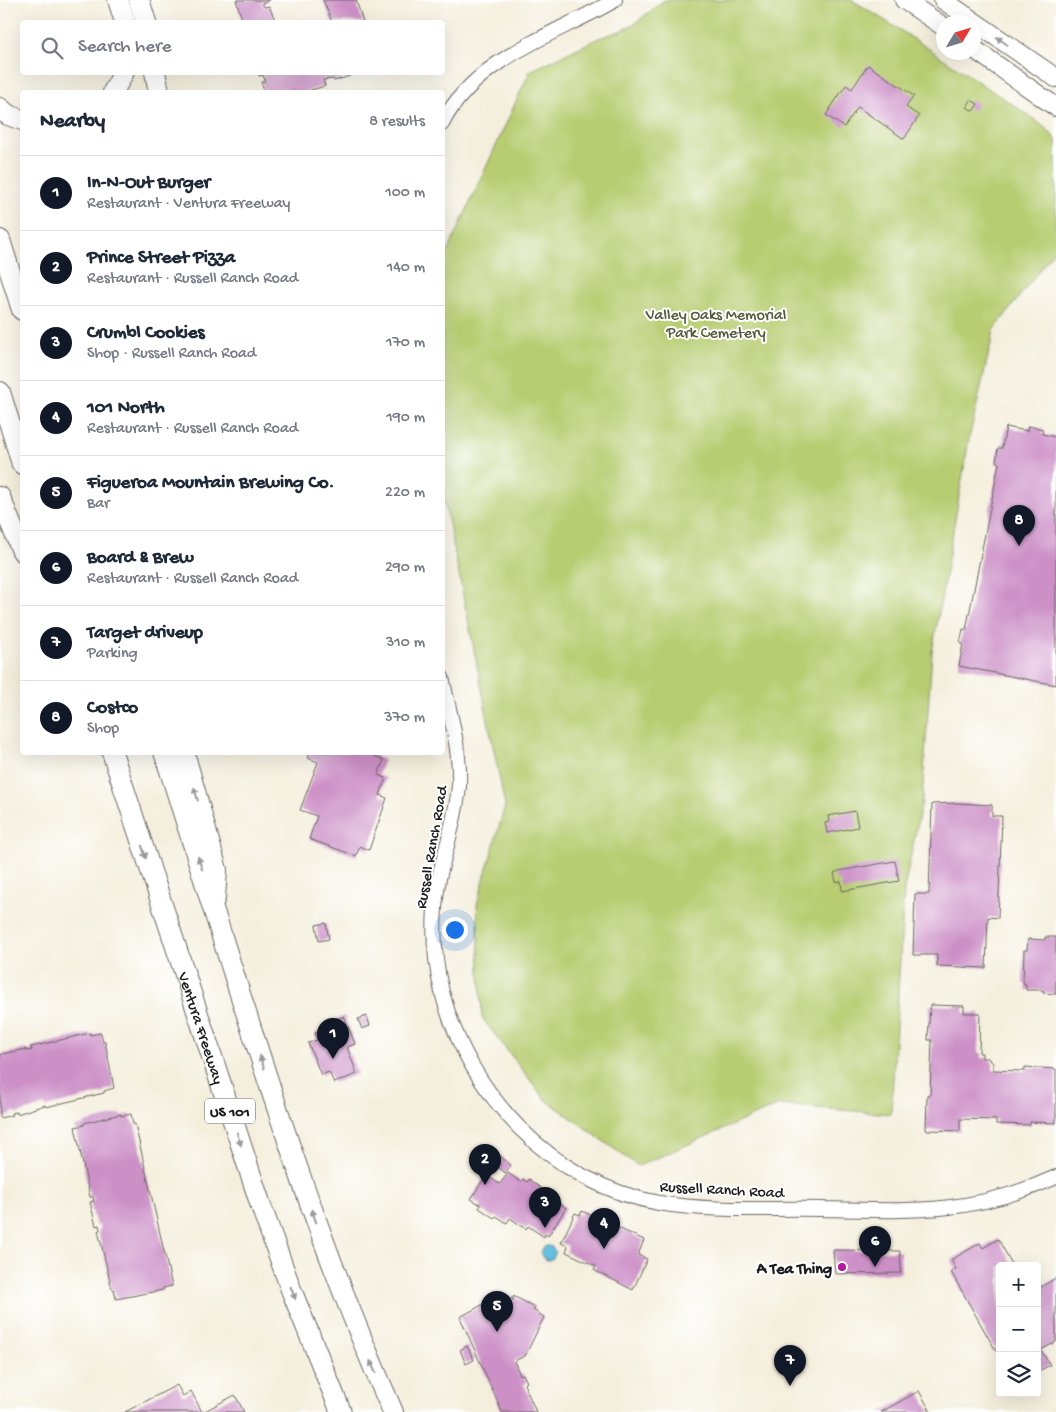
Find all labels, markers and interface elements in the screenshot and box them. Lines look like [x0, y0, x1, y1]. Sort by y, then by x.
north arrow [936, 15, 981, 60]
search box [20, 20, 445, 75]
icon: search [38, 34, 66, 62]
text: Search here [78, 36, 172, 59]
one-way arrow [995, 36, 1008, 46]
text: Nearby [40, 110, 105, 135]
text: 8 results [369, 113, 425, 132]
text: In-N-Out Burger [87, 172, 210, 195]
text: 1 [53, 184, 59, 203]
text: 100 m [385, 184, 425, 203]
text: Restaurant · Ventura Freeway [87, 195, 290, 214]
text: Prince Street Pizza [87, 247, 235, 270]
text: 2 [52, 259, 60, 278]
text: 140 m [387, 259, 425, 278]
text: Restaurant · Russell Ranch Road [87, 270, 298, 289]
park label: Valley Oaks Memorial Park Cemetery [645, 307, 786, 344]
text: Crumbl Cookies [87, 322, 205, 345]
text: 3 [52, 334, 60, 353]
text: 170 m [386, 334, 425, 353]
text: Shop · Russell Ranch Road [87, 345, 256, 364]
text: 101 North [87, 397, 165, 420]
text: 4 [52, 409, 60, 428]
text: 190 m [386, 409, 425, 428]
text: Restaurant · Russell Ranch Road [87, 420, 298, 439]
text: Figueroa Mountain Brewing Co. [87, 472, 335, 495]
text: 5 [52, 484, 60, 503]
text: 220 m [385, 484, 425, 503]
text: Bar [87, 495, 110, 514]
pin: 8 [1003, 505, 1035, 546]
text: Board & Brew [87, 547, 194, 570]
text: 6 [52, 559, 60, 578]
text: 290 m [385, 559, 425, 578]
text: Restaurant · Russell Ranch Road [87, 570, 298, 589]
text: Target driveup [87, 622, 203, 645]
text: 7 [52, 634, 60, 653]
text: 310 m [386, 634, 425, 653]
text: Parking [87, 645, 138, 664]
text: Costco [87, 697, 138, 720]
text: 8 [52, 709, 60, 728]
text: 370 m [384, 709, 425, 728]
text: Shop [87, 720, 119, 739]
street label: Russell Ranch Road [413, 783, 454, 911]
one-way arrow [191, 787, 199, 802]
one-way arrow [141, 845, 148, 860]
one-way arrow [195, 856, 203, 871]
your location [442, 917, 468, 943]
street label: Ventura Freeway [172, 969, 226, 1087]
pin: 1 [317, 1018, 349, 1059]
one-way arrow [258, 1054, 266, 1069]
road number: US 101 [205, 1098, 255, 1124]
one-way arrow [236, 1132, 244, 1147]
pin: 2 [469, 1144, 501, 1185]
street label: Russell Ranch Road [659, 1179, 786, 1204]
pin: 3 [529, 1187, 561, 1228]
one-way arrow [310, 1208, 318, 1223]
pin: 4 [588, 1208, 620, 1249]
pin: 6 [859, 1226, 891, 1267]
place label: A Tea Thing [756, 1261, 832, 1280]
marker: A Tea Thing [836, 1261, 848, 1273]
map controls [996, 1262, 1041, 1397]
button: + [996, 1262, 1041, 1307]
one-way arrow [289, 1286, 297, 1300]
pin: 5 [481, 1291, 513, 1332]
button: − [996, 1307, 1041, 1352]
pin: 7 [774, 1345, 806, 1386]
button: layers [996, 1352, 1041, 1397]
one-way arrow [368, 1360, 376, 1374]

